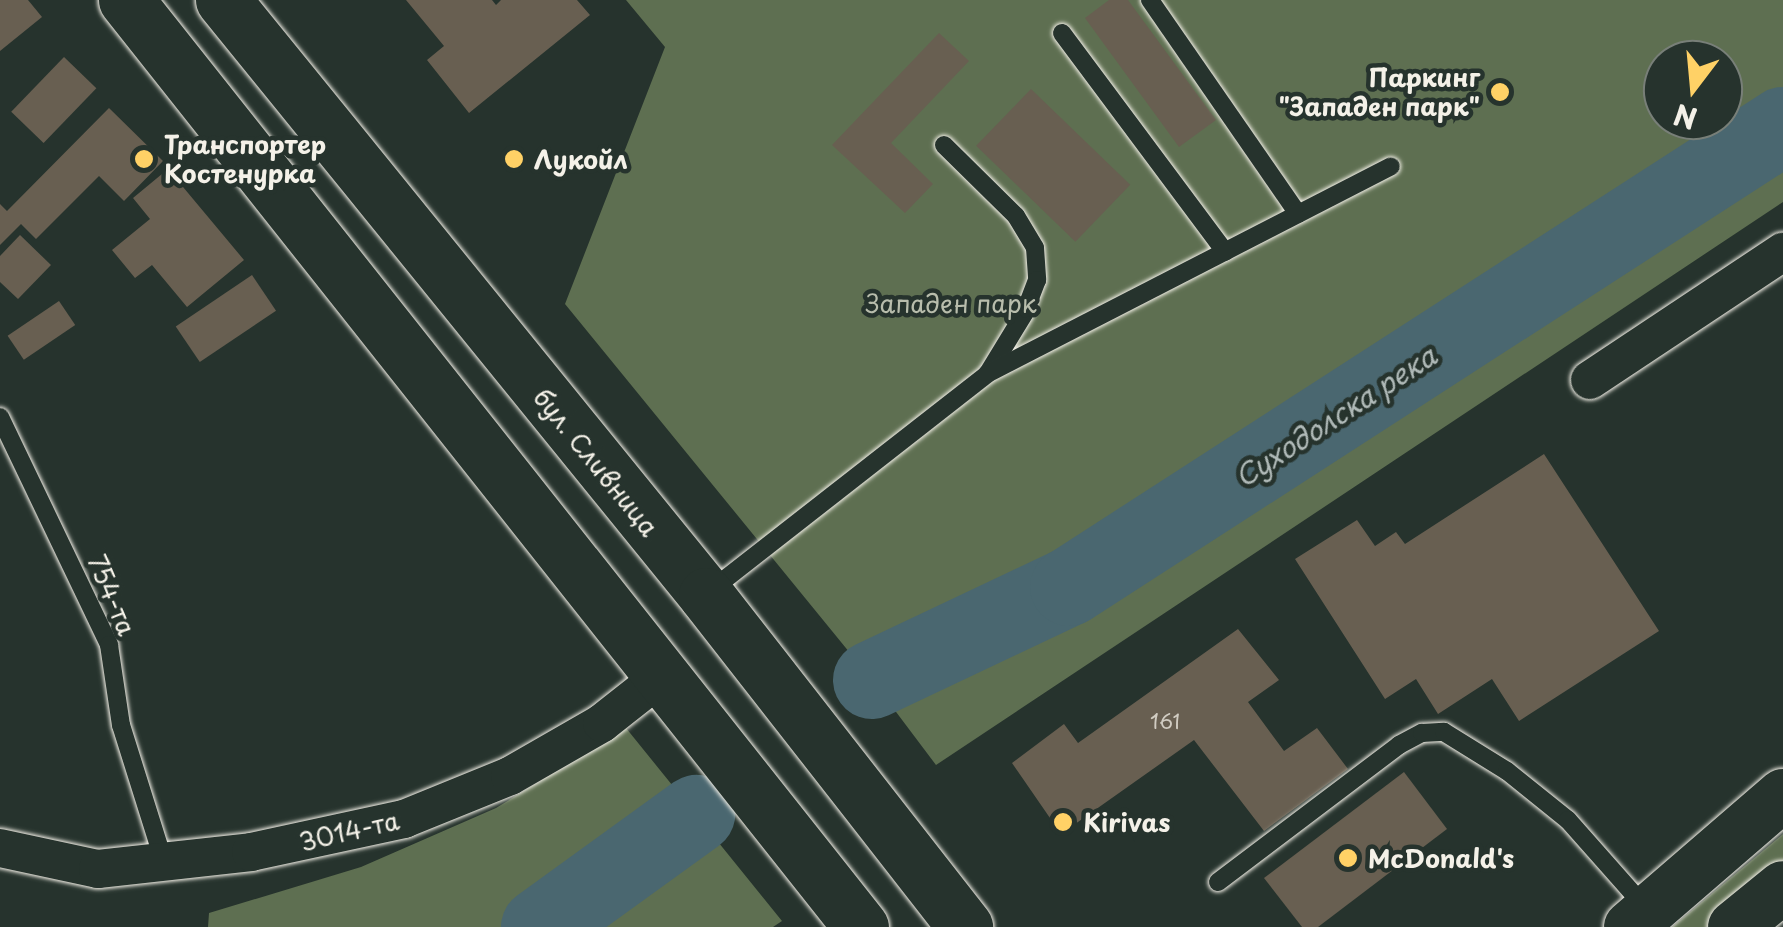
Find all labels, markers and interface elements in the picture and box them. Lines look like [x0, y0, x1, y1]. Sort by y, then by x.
north arrow [1643, 40, 1743, 140]
place label: Паркинг "Западен парк" [1277, 63, 1480, 122]
marker: Паркинг "Западен парк" [1489, 81, 1511, 103]
text: N [1669, 94, 1702, 141]
place label: Транспортер Костенурка [164, 130, 326, 189]
place label: Лукойл [534, 144, 628, 174]
marker: Транспортер Костенурка [133, 148, 155, 170]
marker: Лукойл [503, 148, 525, 170]
park label: Западен парк [865, 288, 1037, 318]
water label: Суходолска река [1226, 337, 1444, 495]
street label: бул. Сливница [527, 382, 665, 542]
street label: 754-та [82, 550, 142, 640]
house number: 161 [1150, 709, 1180, 733]
street label: 3014-та [296, 805, 402, 857]
place label: Kirivas [1083, 807, 1171, 837]
marker: Kirivas [1052, 811, 1074, 833]
place label: McDonald's [1368, 843, 1514, 873]
marker: McDonald's [1337, 847, 1359, 869]

